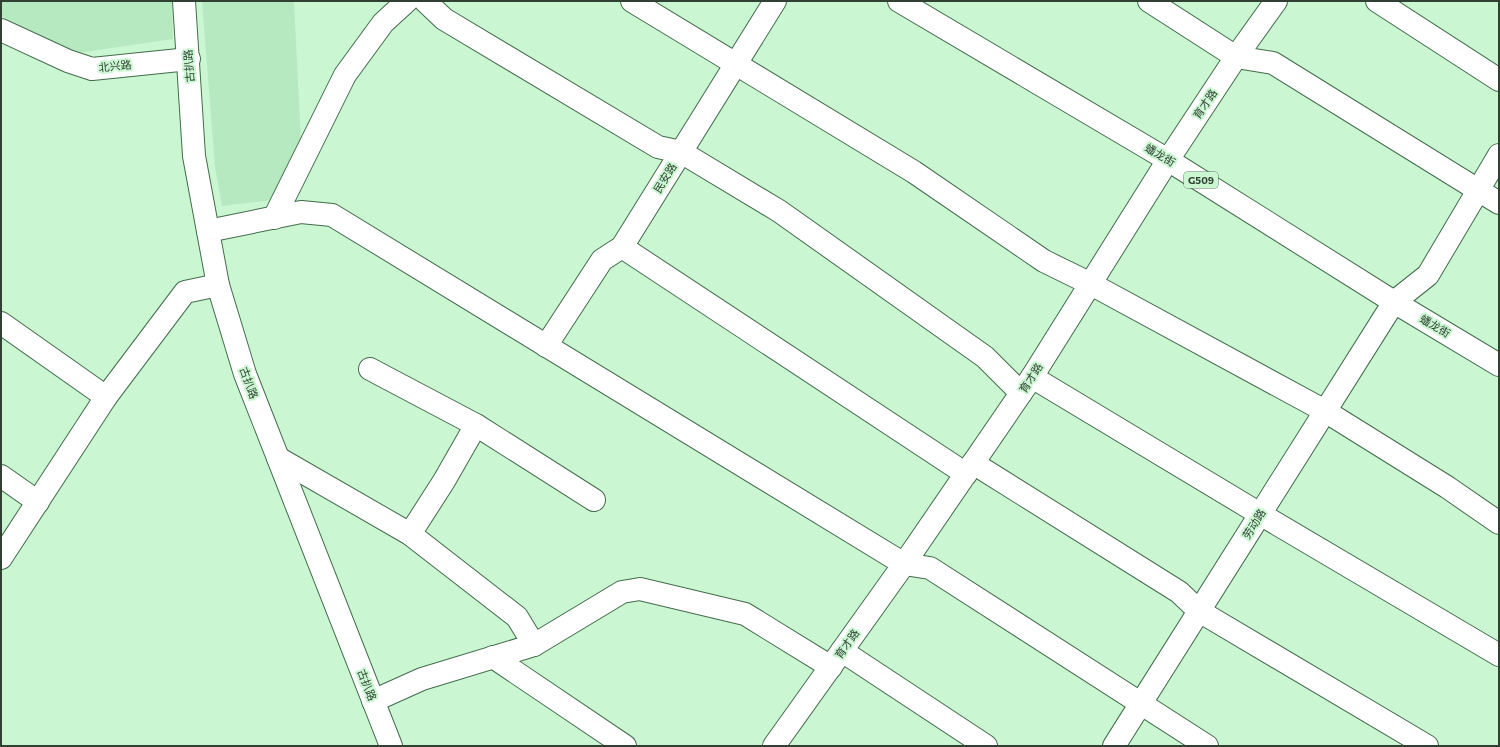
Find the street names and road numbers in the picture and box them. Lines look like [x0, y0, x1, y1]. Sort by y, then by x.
street label: 古扒路 [181, 49, 196, 83]
street label: 北兴路 [98, 57, 132, 74]
street label: 育才路 [1190, 86, 1219, 121]
street label: 蟠龙街 [1143, 141, 1178, 169]
street label: 民安路 [650, 160, 679, 195]
road number: G509 [1184, 172, 1218, 188]
street label: 蟠龙街 [1418, 312, 1453, 340]
street label: 育才路 [1016, 360, 1045, 395]
street label: 古扒路 [238, 365, 261, 401]
street label: 劳动路 [1239, 506, 1268, 541]
street label: 育才路 [832, 626, 861, 661]
street label: 古扒路 [355, 667, 379, 703]

